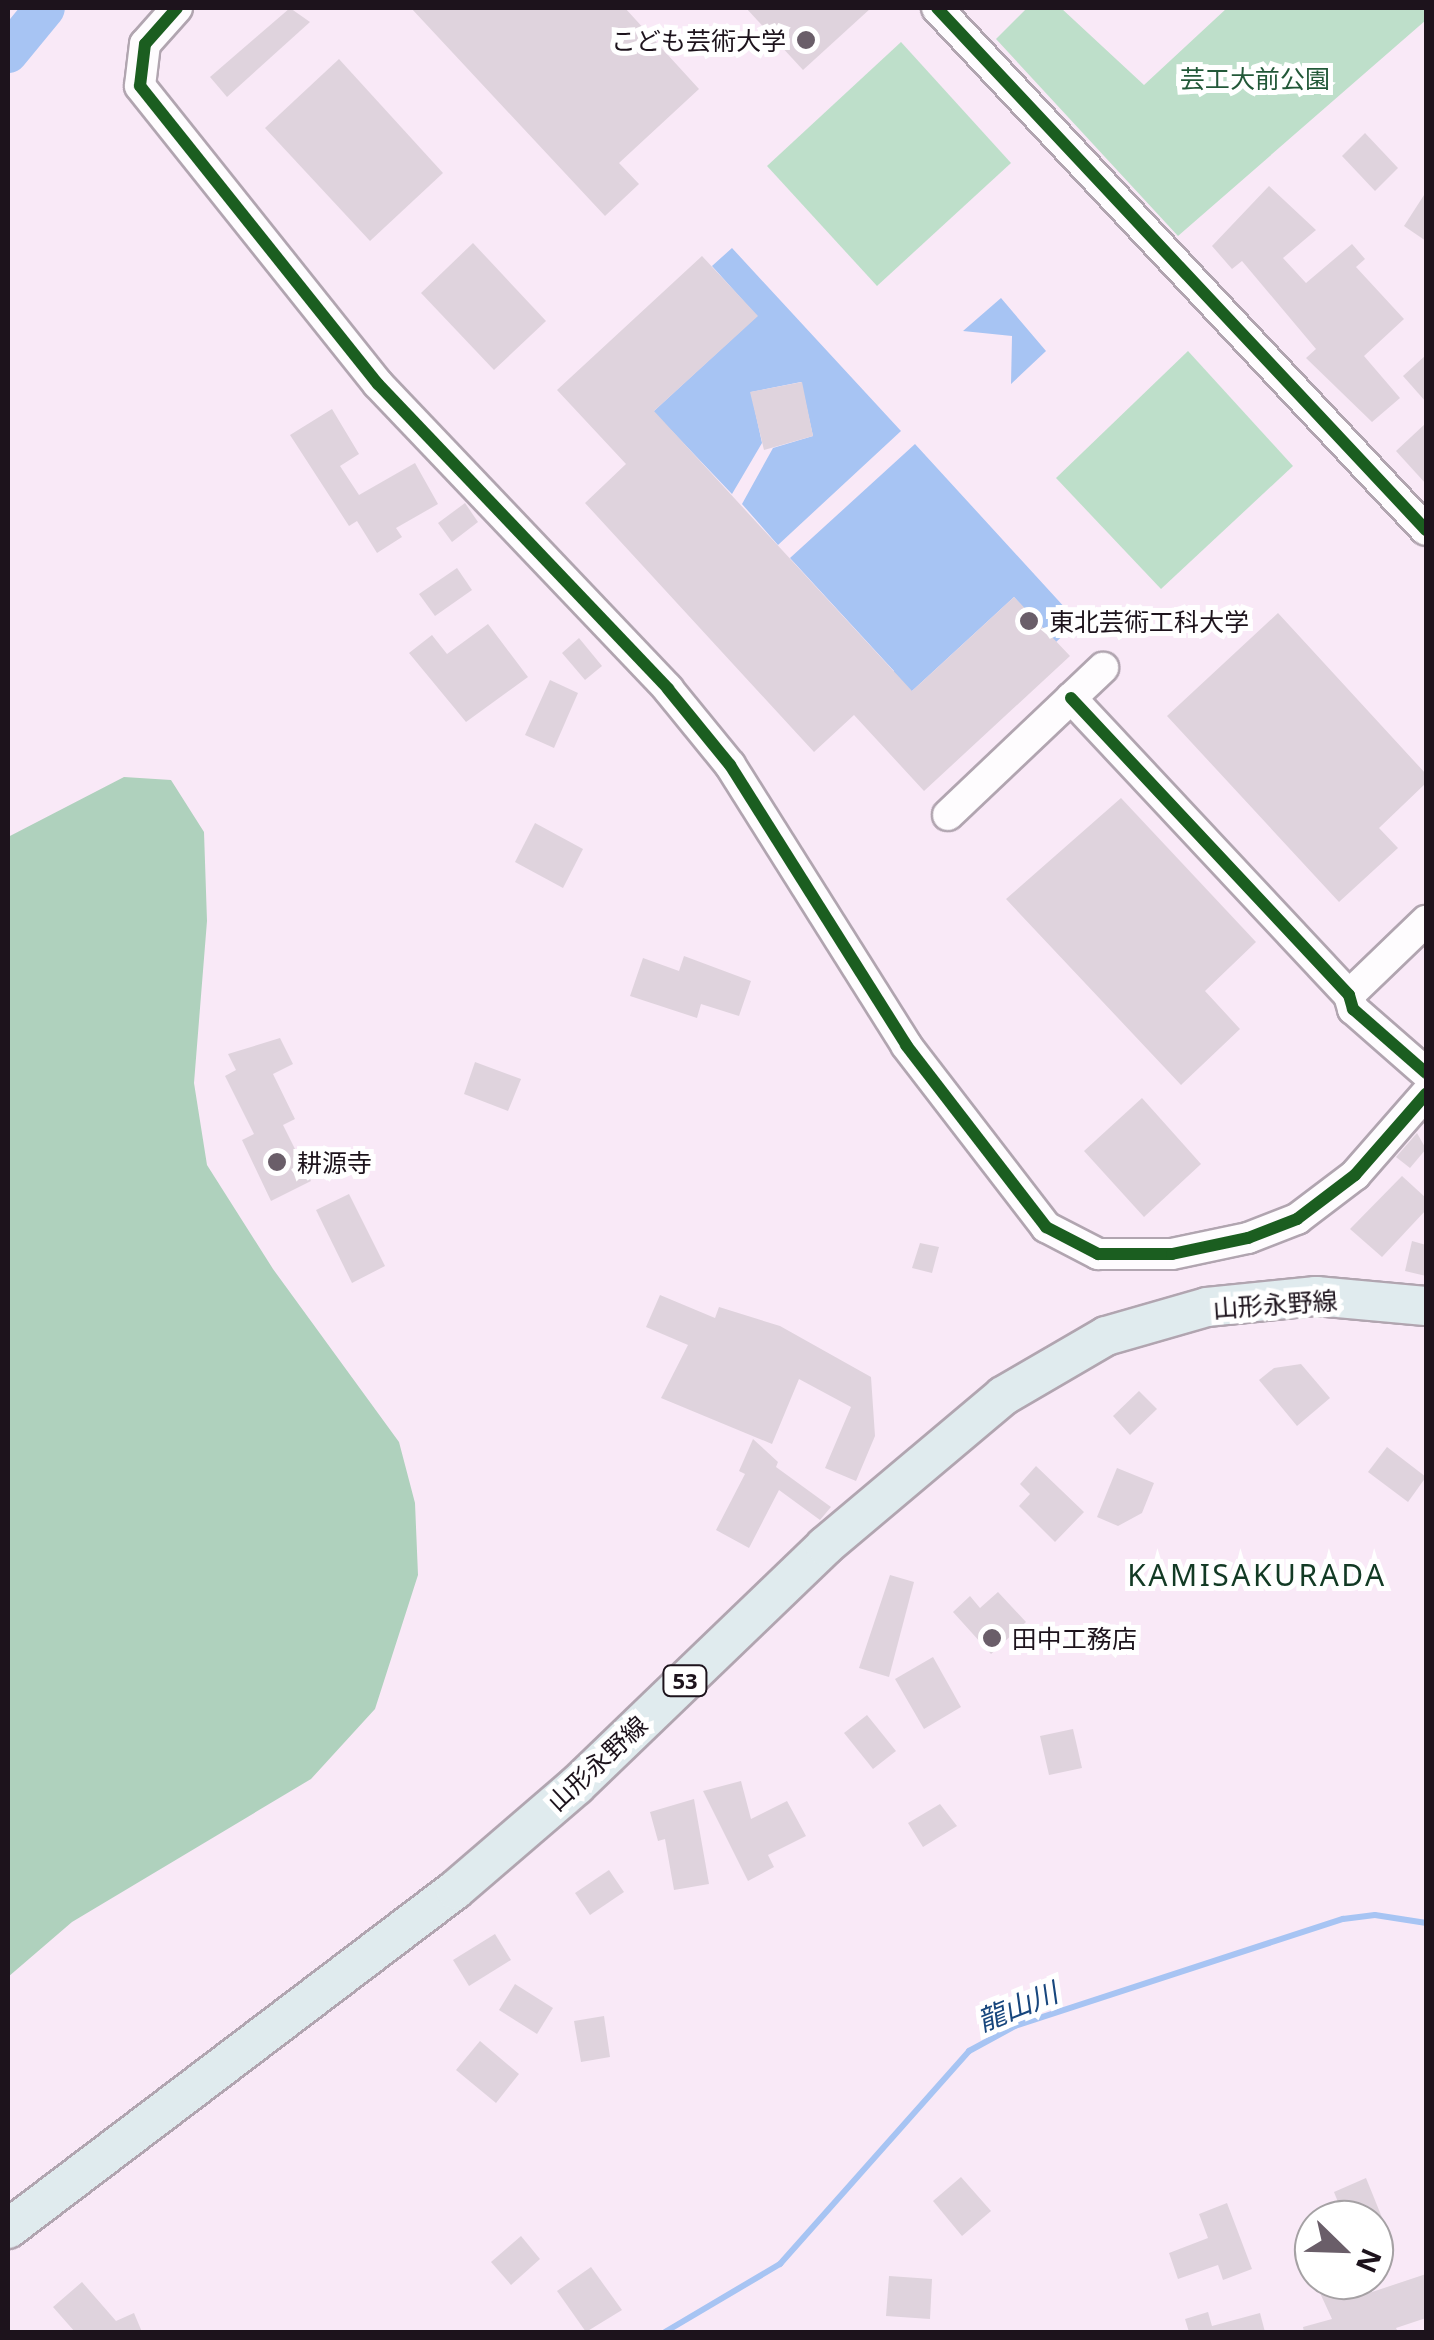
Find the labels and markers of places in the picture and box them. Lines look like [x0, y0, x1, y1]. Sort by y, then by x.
place label: こども芸術大学 [611, 25, 786, 55]
marker: こども芸術大学 [795, 29, 817, 51]
place label: 東北芸術工科大学 [1049, 606, 1249, 636]
marker: 東北芸術工科大学 [1018, 610, 1040, 632]
place label: 耕源寺 [297, 1147, 372, 1177]
marker: 耕源寺 [266, 1151, 288, 1173]
place label: 田中工務店 [1012, 1623, 1137, 1653]
marker: 田中工務店 [981, 1627, 1003, 1649]

